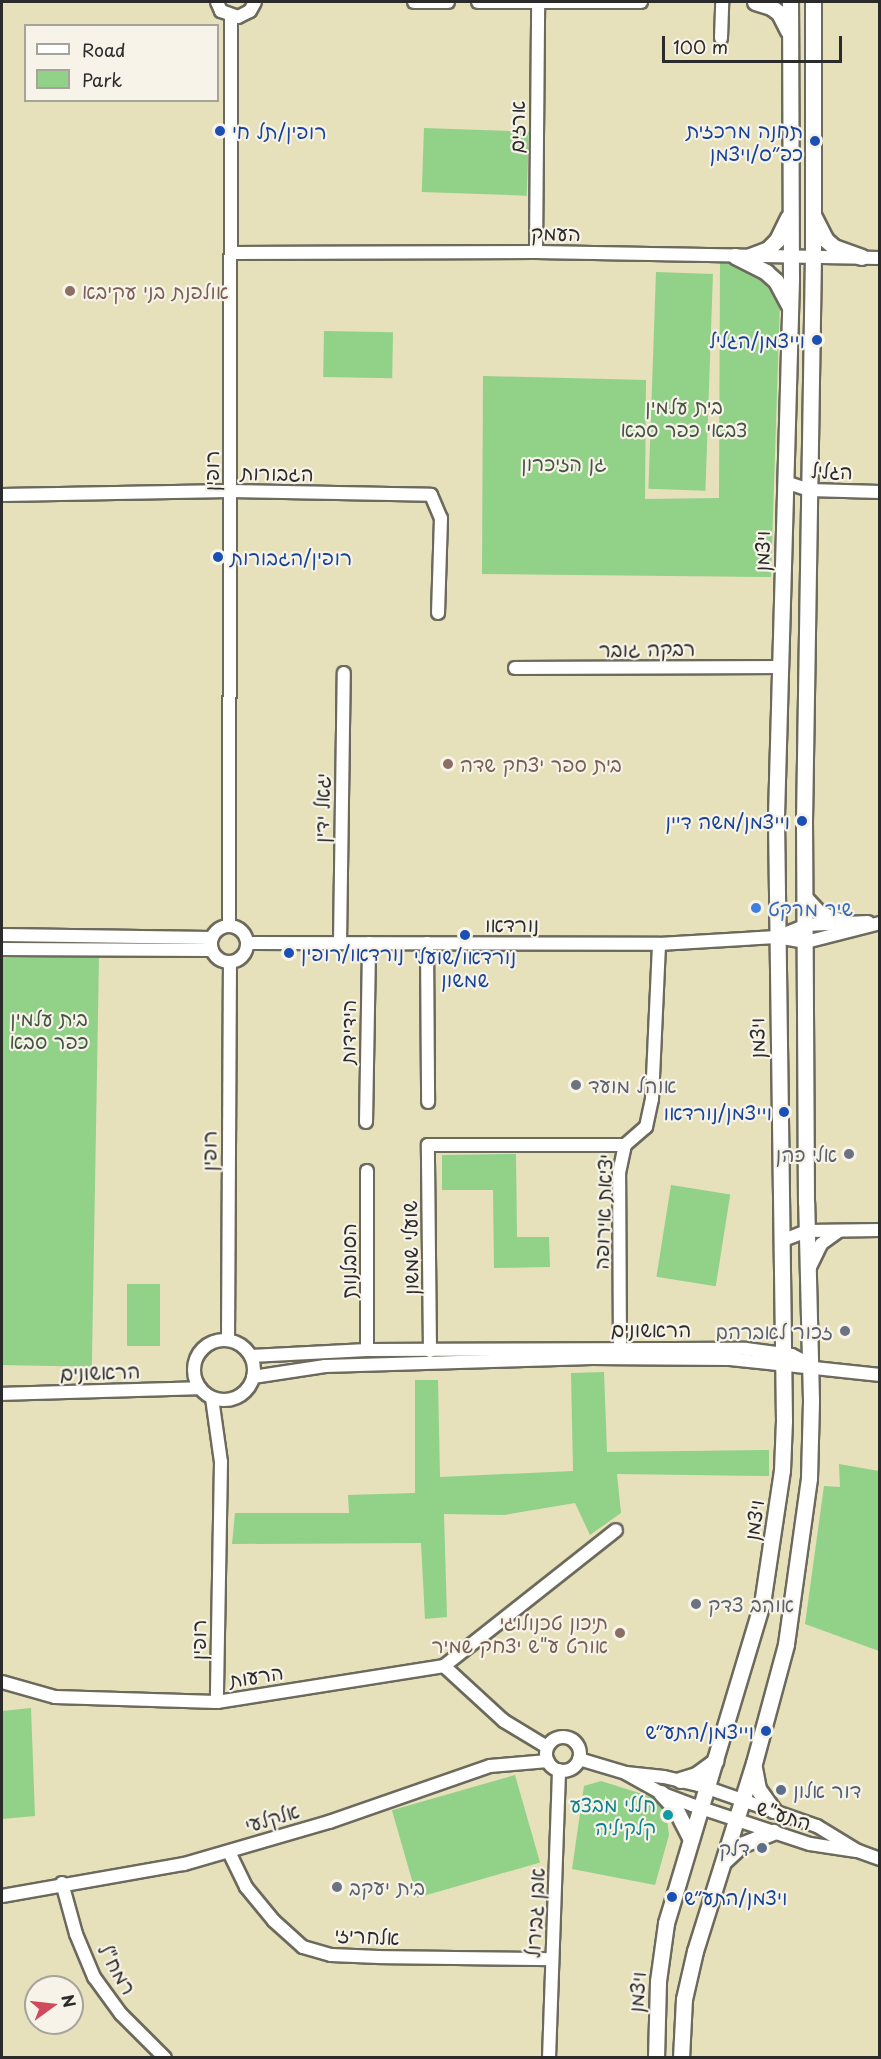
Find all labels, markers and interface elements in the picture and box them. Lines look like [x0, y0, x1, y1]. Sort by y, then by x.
legend [24, 24, 219, 102]
scale bar [665, 24, 845, 62]
text: 100 m [673, 33, 728, 60]
text: Road [82, 36, 126, 63]
text: Park [82, 66, 122, 93]
street label: ארזים [505, 100, 529, 154]
place label: תחנה מרכזית כפ״ס/ויצמן [686, 118, 803, 165]
place label: רופין/תל חי [232, 119, 327, 143]
marker: רופין/תל חי [213, 124, 227, 138]
marker: תחנה מרכזית כפ״ס/ויצמן [808, 134, 822, 148]
street label: העמק [531, 221, 581, 245]
place label: אולפנת בני עקיבא [82, 279, 229, 303]
marker: אולפנת בני עקיבא [63, 284, 77, 298]
place label: וייצמן/הגליל [709, 328, 805, 352]
marker: וייצמן/הגליל [810, 333, 824, 347]
park label: בית עלמין צבאי כפר סבא [621, 394, 747, 441]
street label: רופין [199, 451, 223, 491]
park label: גן הזיכרון [521, 451, 607, 475]
street label: הגליל [811, 458, 853, 484]
street label: הגבורות [240, 460, 314, 486]
street label: ויצמן [750, 530, 774, 572]
place label: רופין/הגבורות [230, 545, 352, 569]
marker: רופין/הגבורות [211, 550, 225, 564]
street label: רבקה גובר [599, 636, 695, 662]
place label: בית ספר יצחק שדה [460, 752, 622, 776]
marker: בית ספר יצחק שדה [441, 757, 455, 771]
street label: יגאל ידין [309, 773, 335, 843]
place label: וייצמן/משה דיין [665, 809, 790, 833]
marker: וייצמן/משה דיין [795, 814, 809, 828]
place label: שיר מרקט [768, 896, 853, 920]
marker: שיר מרקט [749, 901, 763, 915]
street label: נורדאו [485, 912, 539, 936]
marker: נורדאו/שועלי שמשון [458, 928, 472, 942]
place label: נורדאו/רופין [301, 941, 404, 965]
place label: נורדאו/שועלי שמשון [414, 945, 516, 992]
marker: נורדאו/רופין [282, 946, 296, 960]
street label: הידידות [335, 999, 361, 1065]
park label: בית עלמין כפר סבא [9, 1006, 89, 1053]
street label: ויצמן [745, 1017, 769, 1059]
place label: אוהל מועד [588, 1073, 676, 1097]
marker: אוהל מועד [569, 1078, 583, 1092]
place label: וייצמן/נורדאו [664, 1100, 772, 1124]
marker: וייצמן/נורדאו [777, 1105, 791, 1119]
street label: רופין [197, 1131, 221, 1171]
place label: אלי כהן [776, 1142, 837, 1166]
marker: אלי כהן [842, 1147, 856, 1161]
street label: יציאת אירופה [589, 1154, 617, 1270]
street label: שועלי שמשון [397, 1201, 423, 1295]
street label: הסובלנות [336, 1223, 360, 1299]
street label: הראשונים [611, 1317, 691, 1341]
place label: זכור לאברהם [715, 1319, 833, 1343]
marker: זכור לאברהם [838, 1324, 852, 1338]
street label: הראשונים [59, 1359, 141, 1385]
street label: ויצמן [739, 1498, 769, 1542]
place label: אוהב צדק [708, 1592, 794, 1616]
marker: אוהב צדק [689, 1597, 703, 1611]
place label: תיכון טכנולוגי אורט ע"ש יצחק שמיר [431, 1610, 608, 1657]
street label: רופין [186, 1620, 210, 1660]
marker: תיכון טכנולוגי אורט ע"ש יצחק שמיר [613, 1626, 627, 1640]
street label: הרעות [227, 1660, 285, 1692]
place label: וייצמן/התע״ש [645, 1719, 754, 1743]
marker: וייצמן/התע״ש [759, 1724, 773, 1738]
place label: דור אלון [793, 1778, 861, 1802]
marker: דור אלון [774, 1783, 788, 1797]
place label: חללי מבצע קלקיליה [570, 1792, 656, 1839]
street label: התע"ש [754, 1795, 814, 1835]
street label: אלקלעי [242, 1798, 302, 1838]
marker: חללי מבצע קלקיליה [661, 1808, 675, 1822]
place label: דלק [719, 1836, 750, 1860]
marker: דלק [755, 1841, 769, 1855]
street label: אבן גבירול [521, 1867, 549, 1959]
place label: בית יעקב [349, 1875, 425, 1899]
marker: בית יעקב [330, 1880, 344, 1894]
place label: ויצמן/התע״ש [684, 1885, 788, 1909]
marker: ויצמן/התע״ש [665, 1890, 679, 1904]
street label: אלחריזי [334, 1922, 400, 1950]
street label: רמח"ל [93, 1939, 141, 1999]
street label: ויצמן [624, 1971, 650, 2013]
north arrow [24, 1975, 84, 2035]
text: N [56, 1992, 83, 2010]

